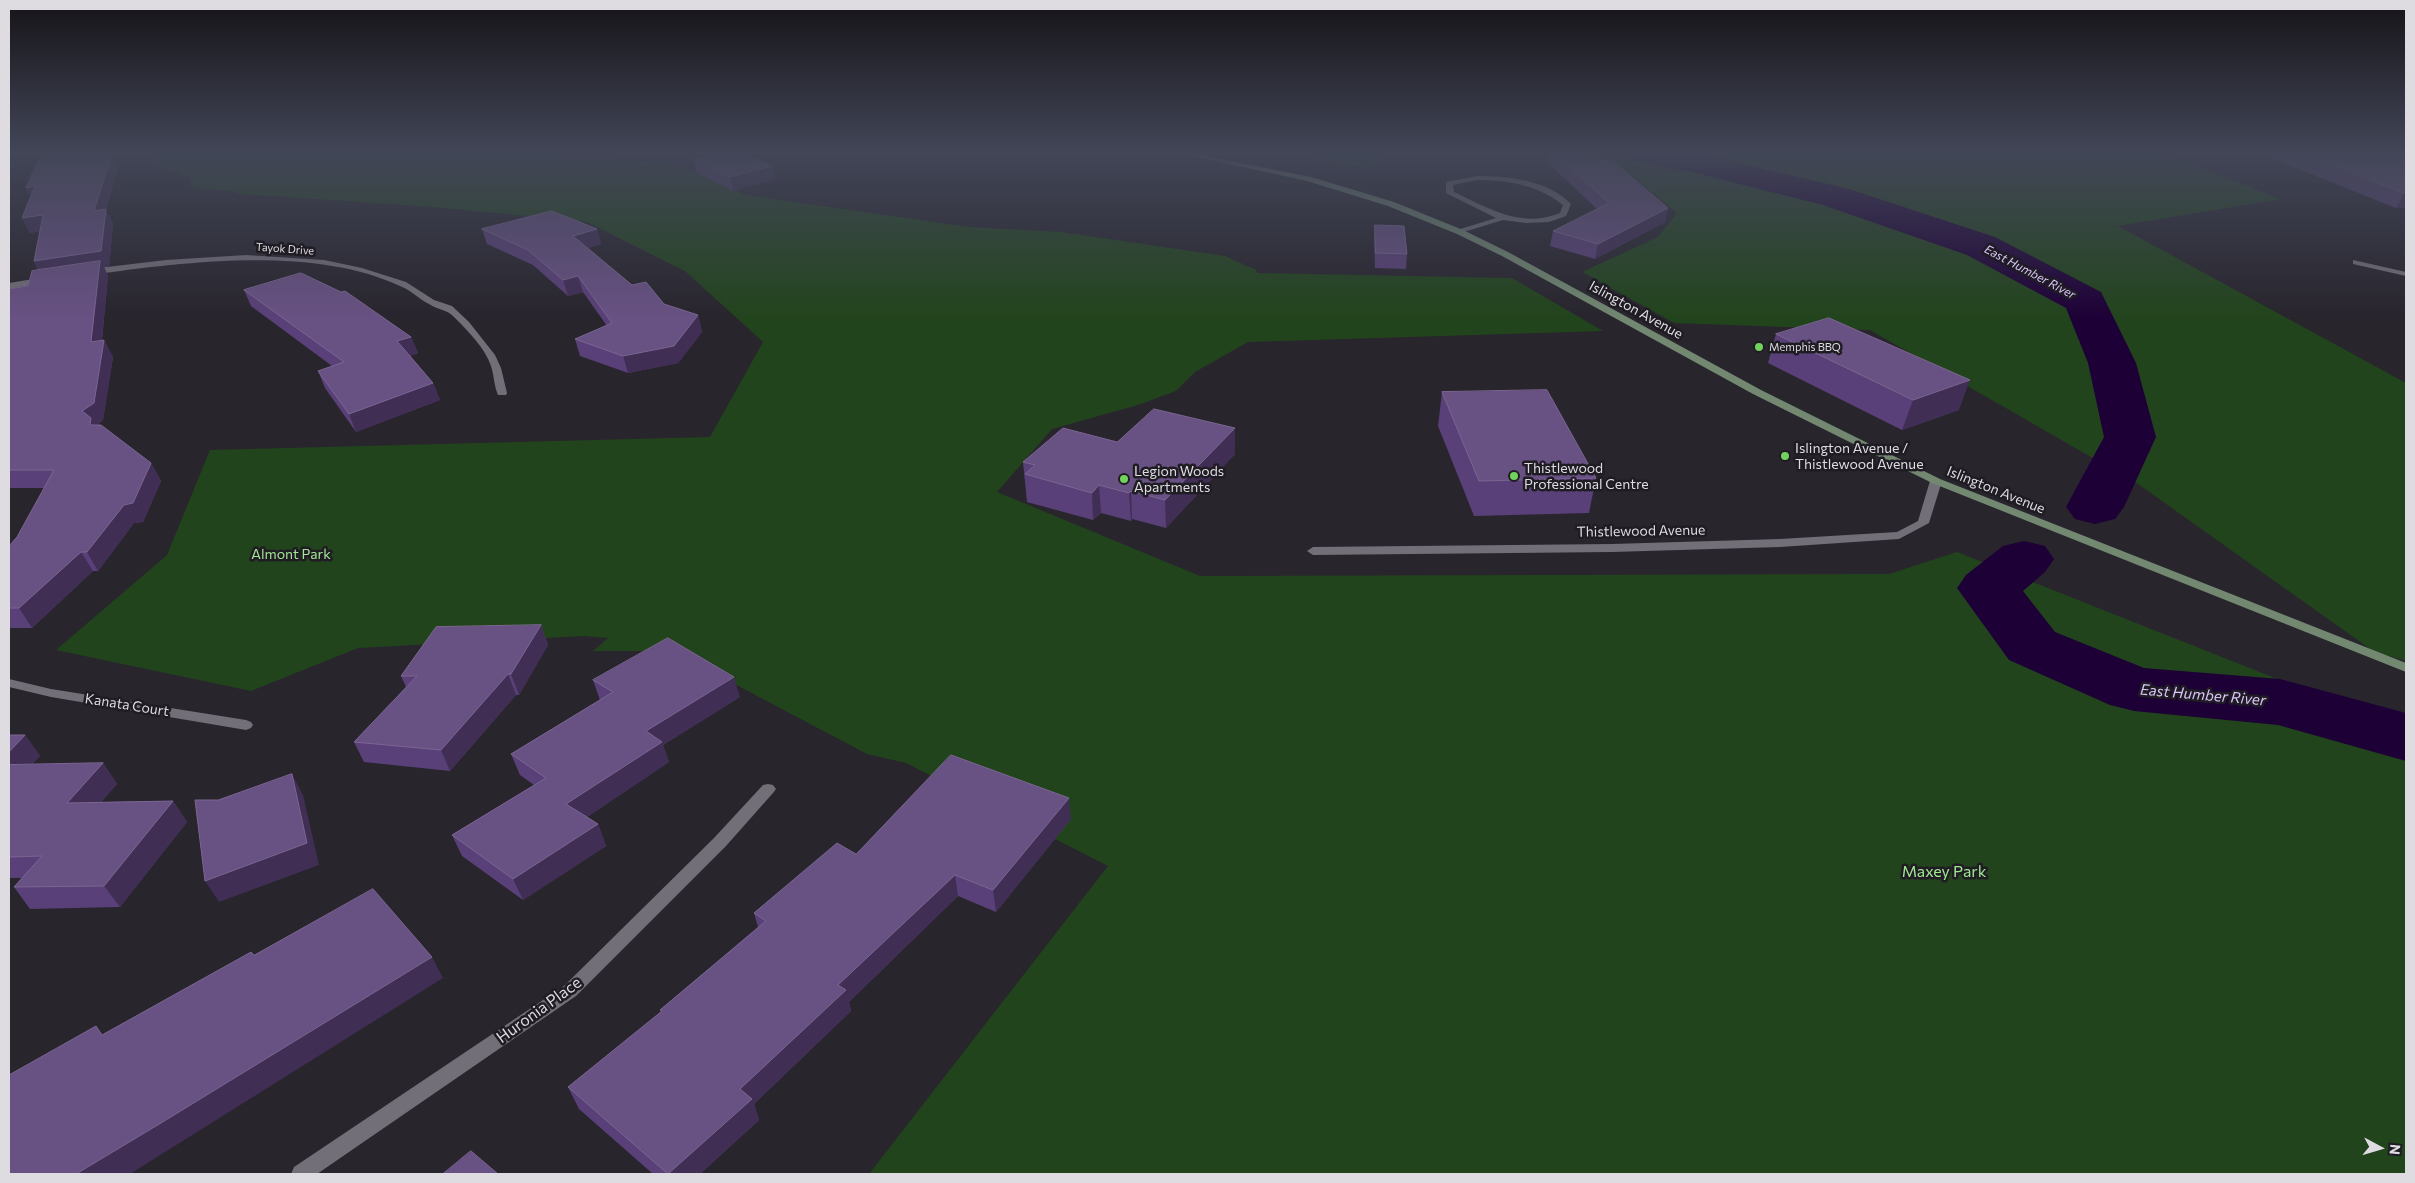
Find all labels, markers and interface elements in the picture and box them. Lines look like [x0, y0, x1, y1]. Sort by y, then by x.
street label: Tayok Drive [255, 240, 315, 258]
water label: East Humber River [1982, 242, 2078, 302]
street label: Islington Avenue [1586, 277, 1686, 343]
place label: Memphis BBQ [1769, 340, 1841, 354]
marker: Memphis BBQ [1753, 341, 1765, 353]
place label: Islington Avenue / Thistlewood Avenue [1795, 440, 1924, 472]
marker: Islington Avenue / Thistlewood Avenue [1779, 450, 1791, 462]
place label: Thistlewood Professional Centre [1524, 460, 1649, 492]
place label: Legion Woods Apartments [1134, 463, 1224, 496]
street label: Islington Avenue [1944, 463, 2048, 517]
marker: Thistlewood Professional Centre [1508, 470, 1520, 482]
marker: Legion Woods Apartments [1118, 473, 1130, 485]
street label: Thistlewood Avenue [1577, 521, 1705, 541]
park label: Almont Park [251, 546, 331, 562]
water label: East Humber River [2139, 681, 2267, 709]
street label: Kanata Court [84, 690, 170, 720]
park label: Maxey Park [1902, 862, 1986, 882]
street label: Huronia Place [493, 973, 585, 1047]
north arrow [2355, 1123, 2405, 1173]
text: N [2386, 1144, 2404, 1156]

